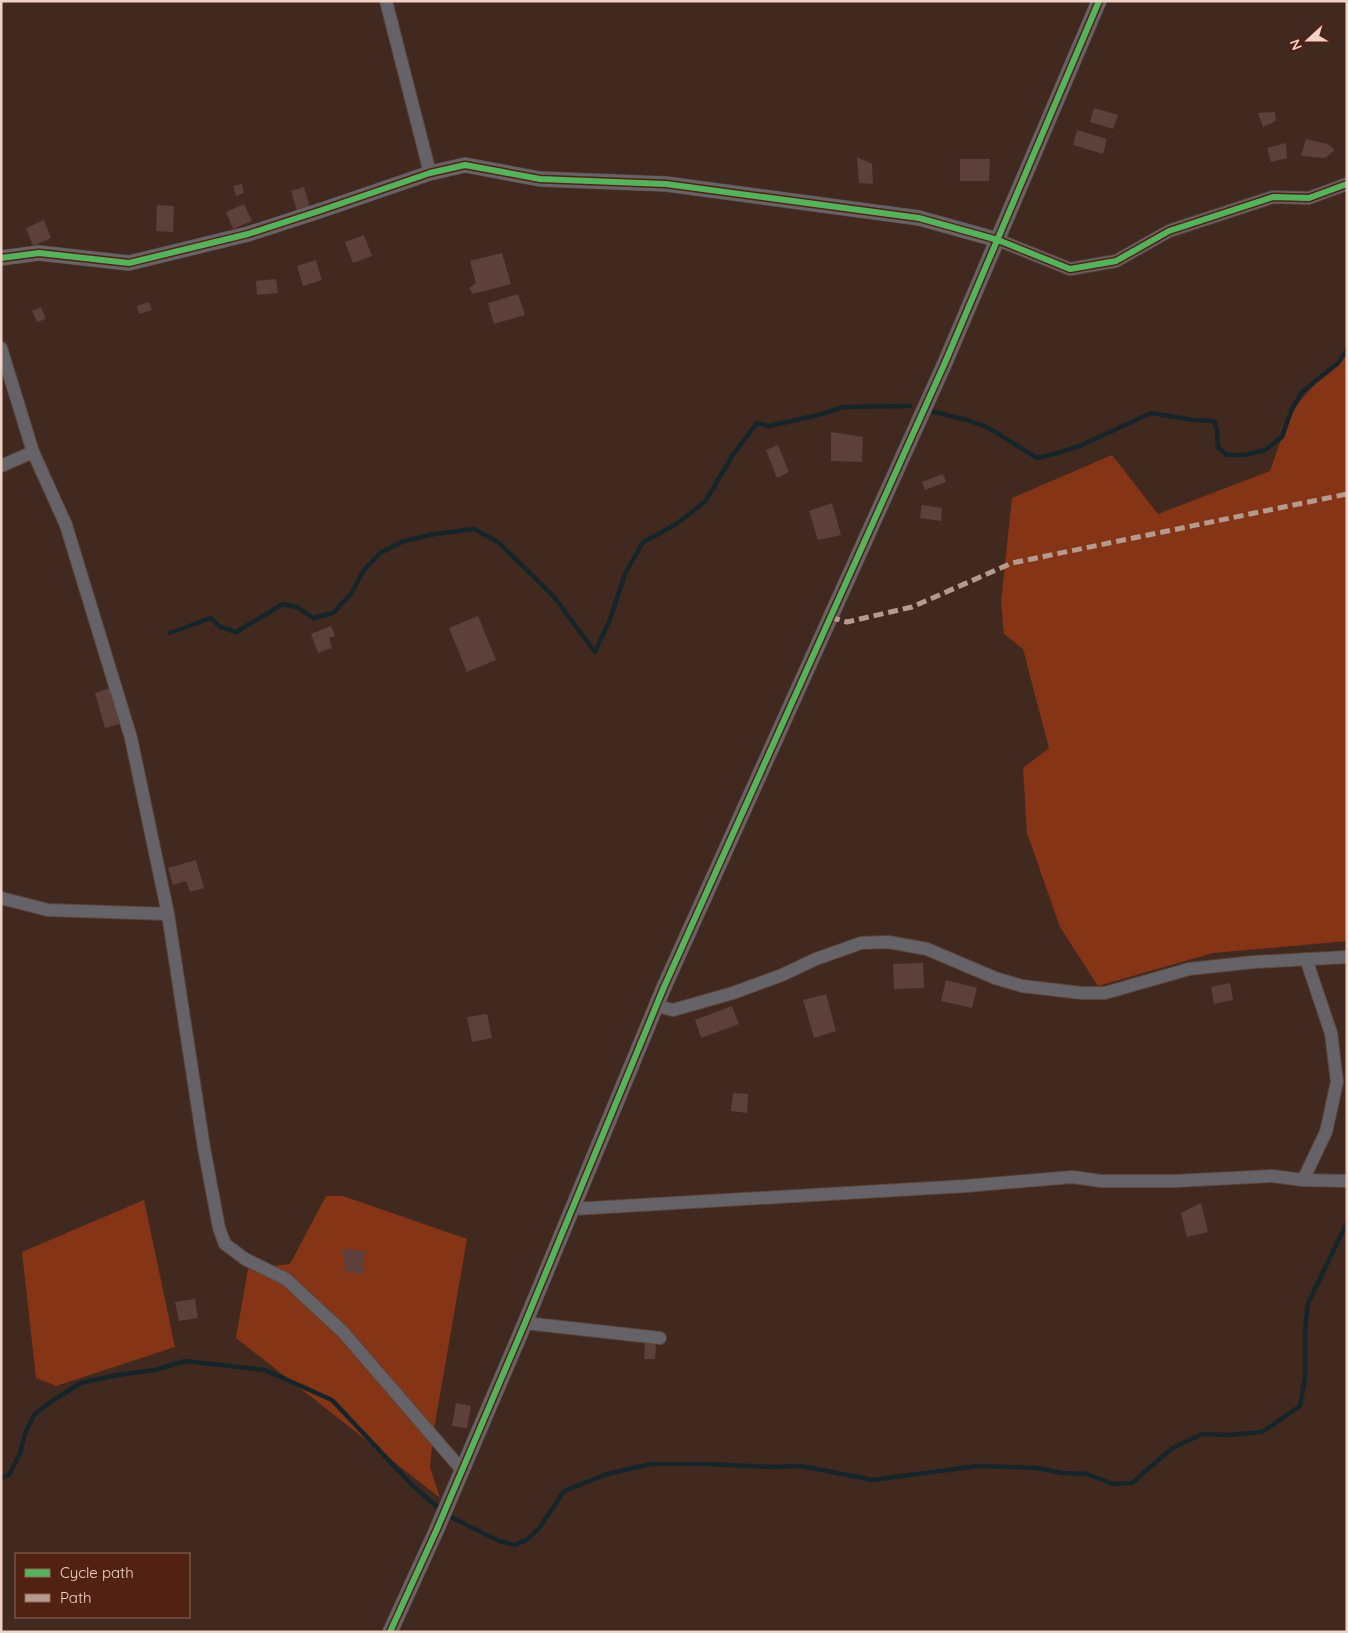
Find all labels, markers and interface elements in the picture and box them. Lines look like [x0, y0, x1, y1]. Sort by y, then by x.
north arrow [1283, 15, 1333, 65]
text: N [1286, 37, 1306, 53]
legend [15, 1553, 190, 1618]
text: Cycle path [60, 1563, 134, 1582]
text: Path [60, 1588, 92, 1607]

